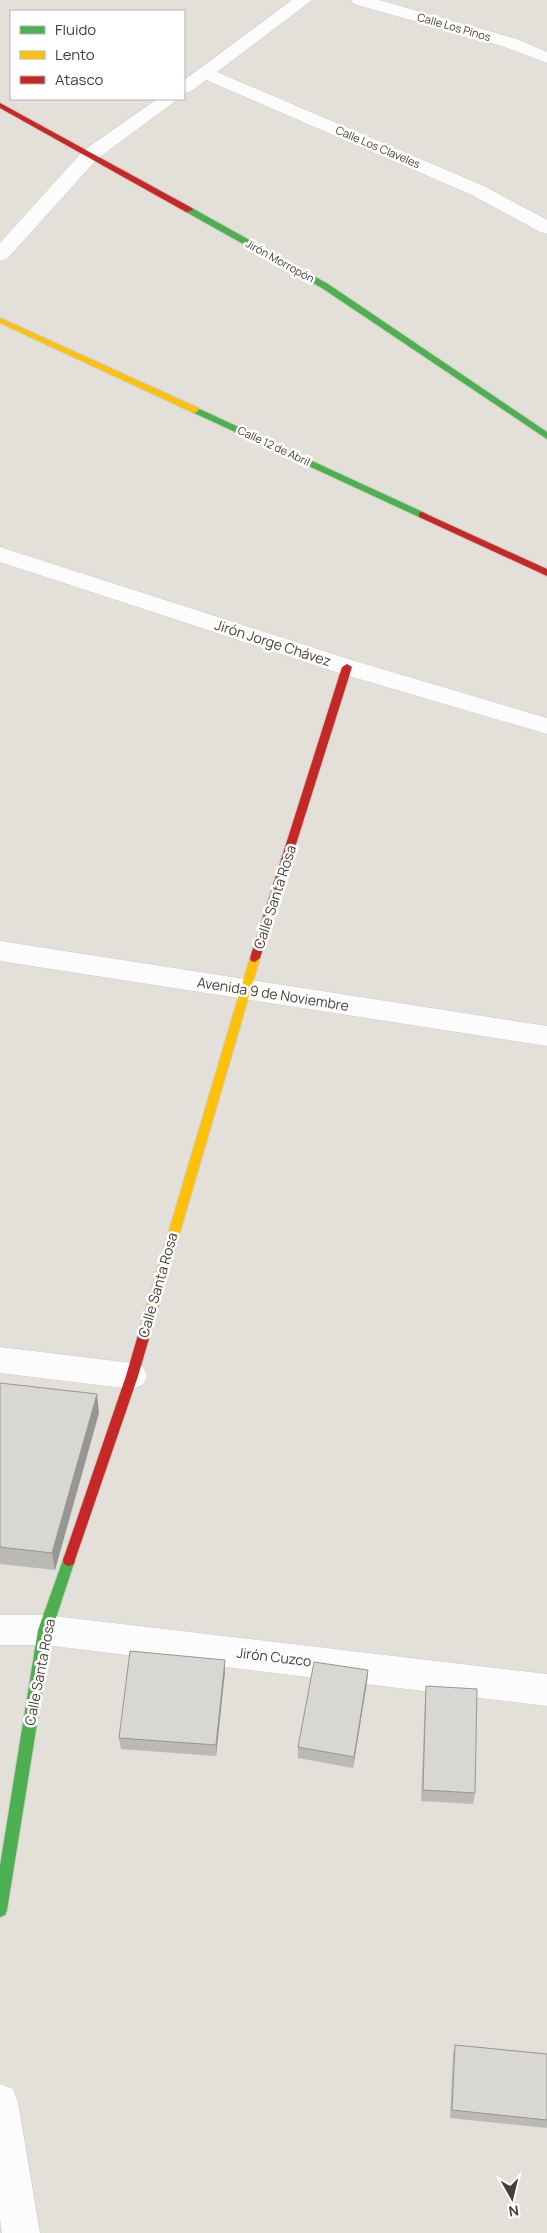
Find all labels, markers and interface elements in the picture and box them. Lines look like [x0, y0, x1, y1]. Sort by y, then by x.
street label: Calle Los Pinos [416, 9, 493, 44]
legend [10, 10, 185, 100]
text: Fluido [55, 19, 96, 40]
text: Lento [55, 44, 95, 65]
text: Atasco [55, 69, 103, 90]
street label: Calle Los Claveles [334, 122, 423, 171]
street label: Jirón Morropón [243, 235, 317, 286]
street label: Calle 12 de Abril [236, 422, 313, 469]
street label: Jirón Jorge Chávez [213, 615, 334, 670]
street label: Calle Santa Rosa [249, 842, 300, 951]
street label: Avenida 9 de Noviembre [196, 972, 350, 1015]
street label: Calle Santa Rosa [133, 1230, 182, 1340]
street label: Calle Santa Rosa [20, 1617, 59, 1727]
street label: Jirón Cuzco [236, 1642, 312, 1671]
north arrow [487, 2173, 537, 2223]
text: N [508, 2201, 520, 2221]

